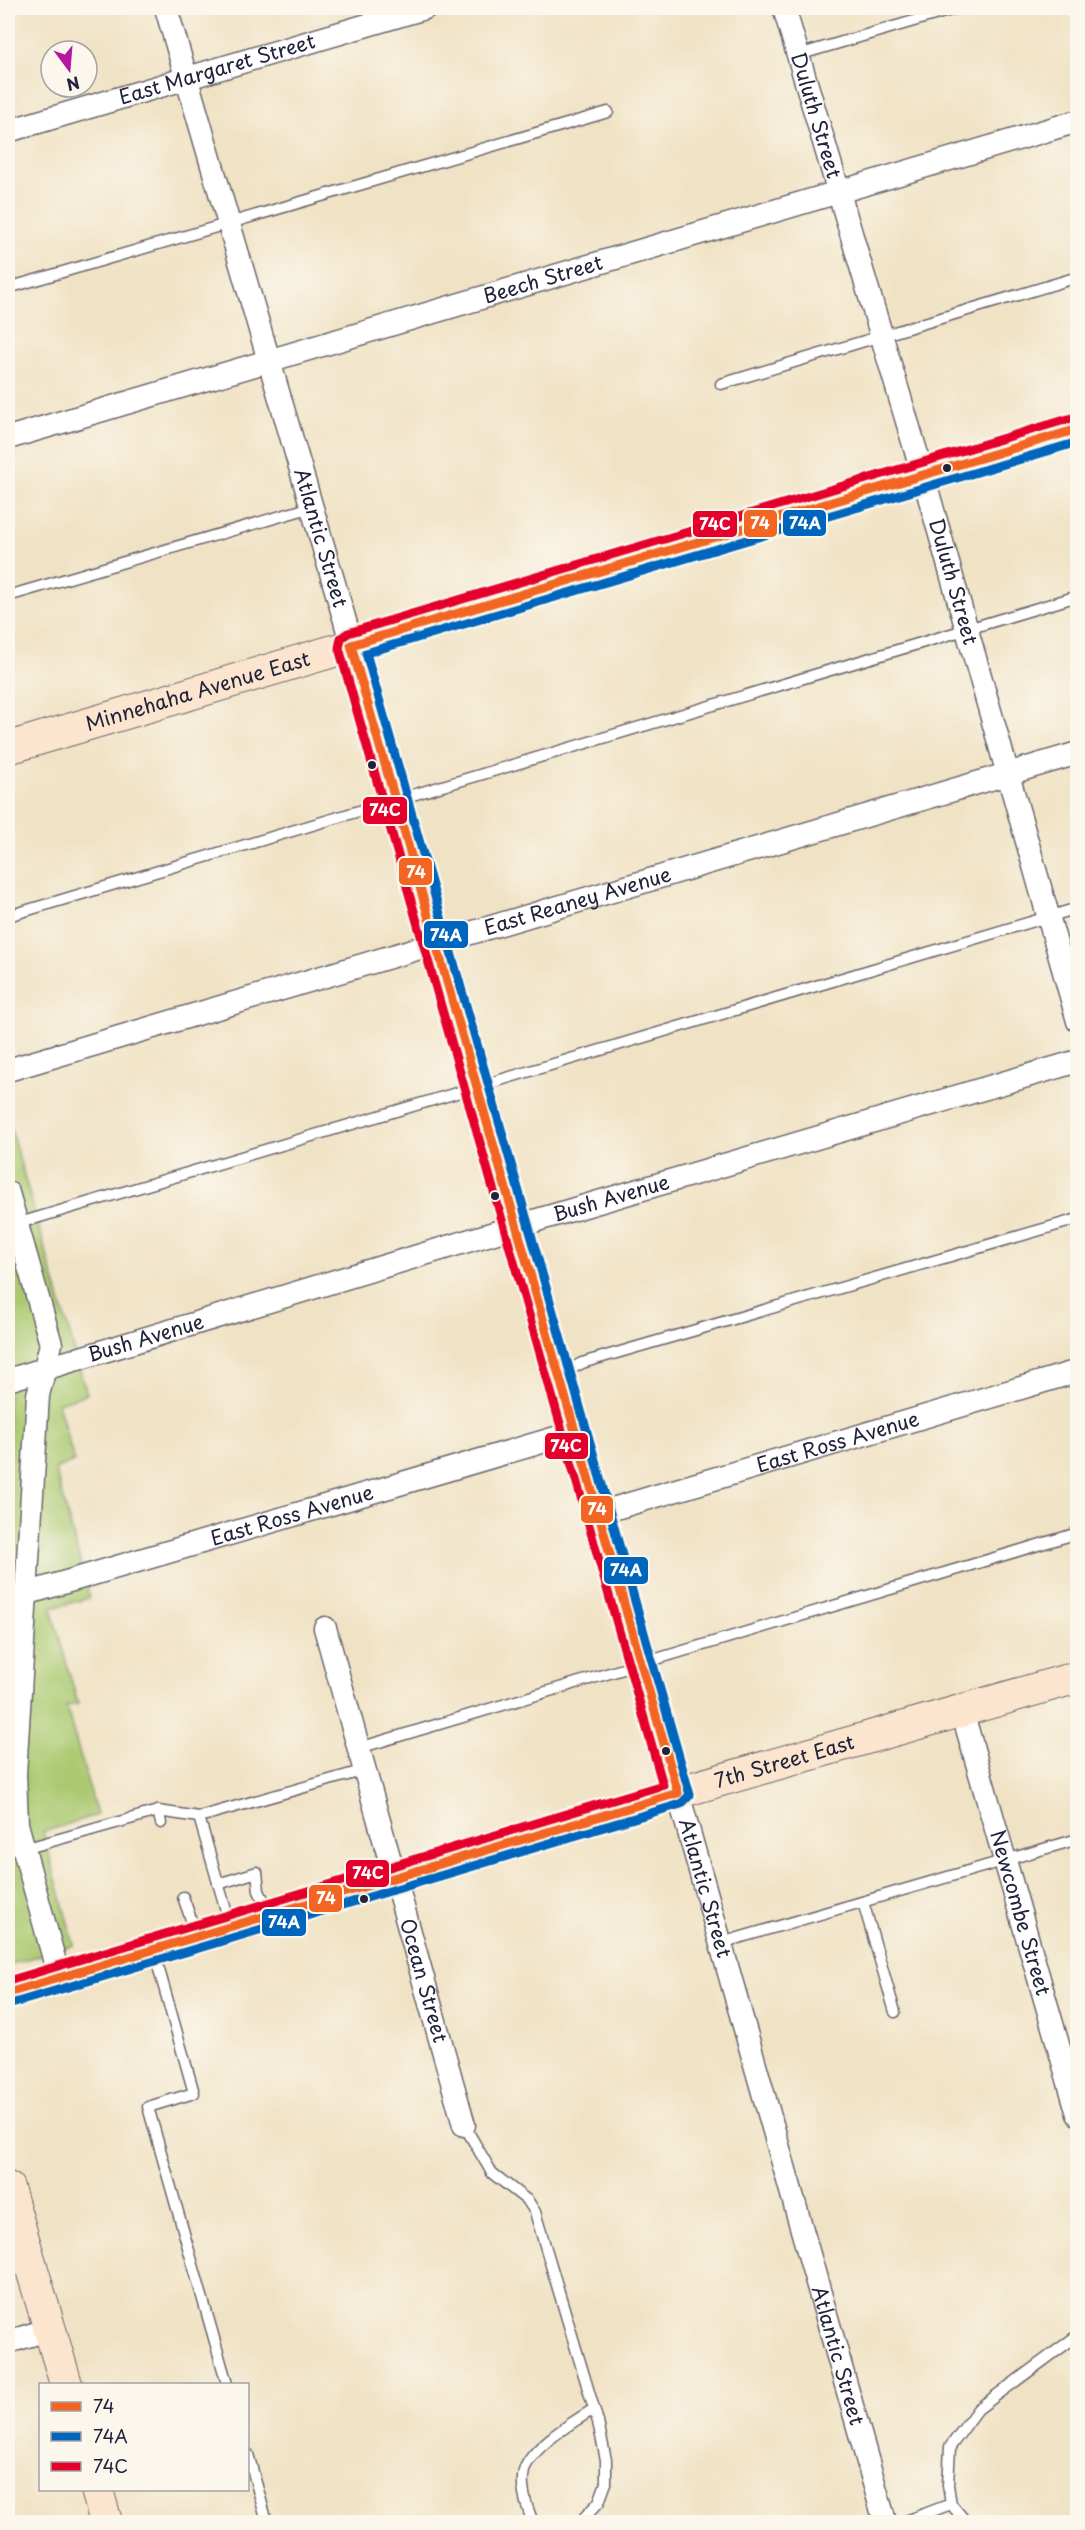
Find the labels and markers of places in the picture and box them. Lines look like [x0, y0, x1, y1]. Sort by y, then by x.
unlabelled marker [941, 462, 953, 474]
unlabelled marker [366, 759, 378, 771]
unlabelled marker [489, 1190, 501, 1202]
unlabelled marker [660, 1745, 672, 1757]
unlabelled marker [358, 1893, 370, 1905]

